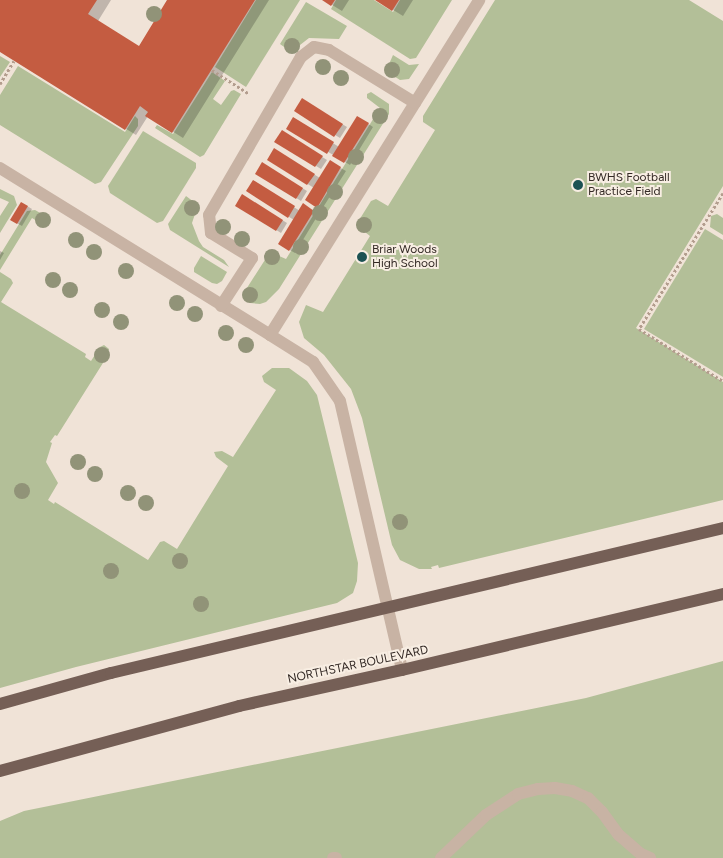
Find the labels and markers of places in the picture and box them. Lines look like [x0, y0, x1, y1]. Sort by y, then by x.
place label: BWHS Football Practice Field [588, 171, 670, 199]
marker: BWHS Football Practice Field [572, 179, 584, 191]
place label: Briar Woods High School [372, 243, 438, 271]
marker: Briar Woods High School [356, 251, 368, 263]

